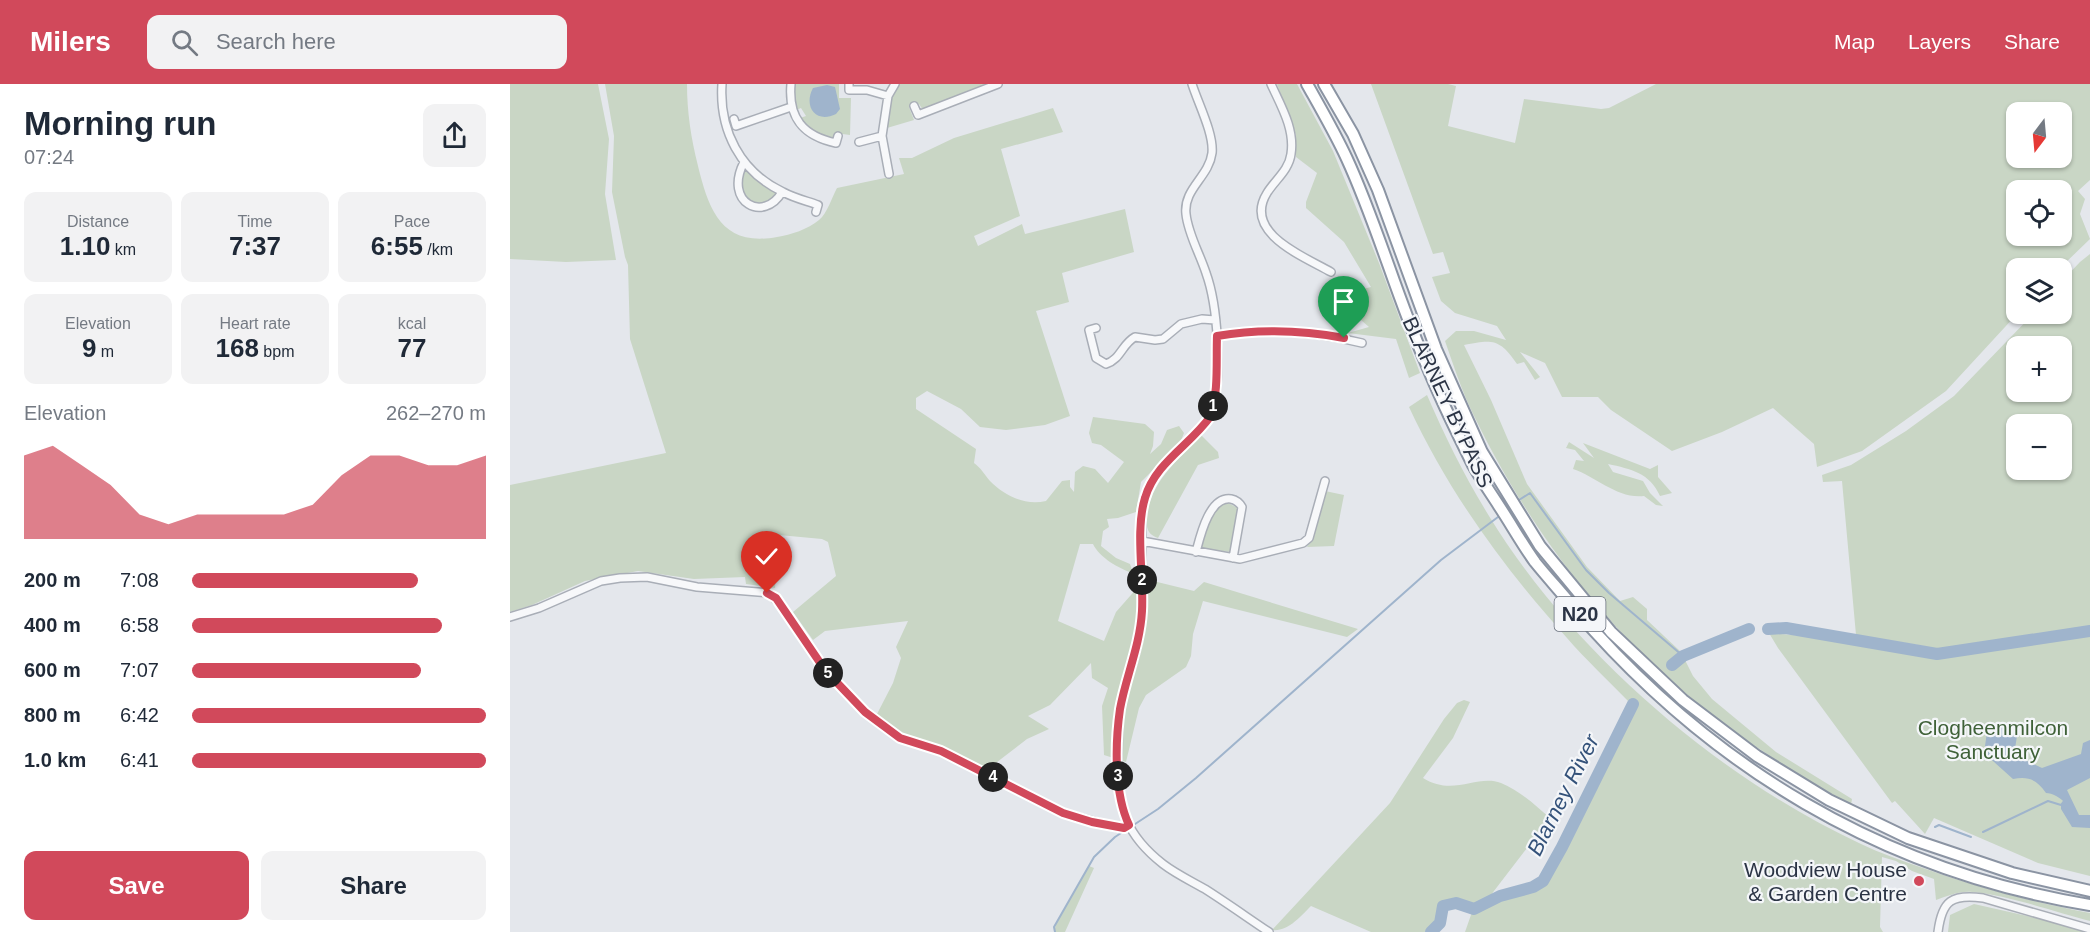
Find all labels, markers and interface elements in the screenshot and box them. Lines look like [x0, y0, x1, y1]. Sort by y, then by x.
search box [147, 15, 567, 69]
text: Milers [30, 26, 111, 57]
icon: search [168, 26, 201, 59]
text: Search here [216, 29, 336, 54]
text: Map [1834, 30, 1875, 53]
text: Layers [1908, 30, 1971, 53]
text: Share [2004, 30, 2060, 53]
north arrow [2006, 102, 2072, 168]
map controls [2006, 102, 2072, 480]
button: share [423, 104, 486, 167]
text: Morning run [24, 105, 216, 142]
text: 07:24 [24, 146, 74, 168]
button: locate [2006, 180, 2072, 246]
text: Distance [67, 213, 129, 230]
text: Time [238, 213, 272, 230]
text: Pace [394, 213, 430, 230]
text: 1.10 [60, 231, 110, 261]
text: 7:37 [229, 231, 281, 261]
text: 6:55 [371, 231, 423, 261]
text: km [110, 241, 136, 258]
text: /km [423, 241, 453, 258]
button: layers [2006, 258, 2072, 324]
pin [1318, 276, 1369, 338]
icon: arrive [1327, 285, 1360, 318]
street label: BLARNEY BYPASS [1398, 313, 1498, 491]
text: Elevation [65, 315, 131, 332]
text: Heart rate [219, 315, 291, 332]
text: kcal [398, 315, 426, 332]
text: 9 [82, 333, 96, 363]
text: 168 [216, 333, 259, 363]
text: 77 [398, 333, 426, 363]
button: + [2006, 336, 2072, 402]
text: m [96, 343, 114, 360]
text: bpm [259, 343, 294, 360]
pin: 1 [1198, 391, 1228, 421]
text: 1 [1209, 397, 1217, 414]
text: Elevation [24, 402, 106, 424]
text: 262–270 m [386, 402, 486, 424]
button: − [2006, 414, 2072, 480]
pin [741, 531, 792, 593]
icon: check [750, 540, 783, 573]
pin: 2 [1127, 565, 1157, 595]
text: 200 m [24, 569, 81, 591]
text: 7:08 [120, 569, 159, 591]
text: 2 [1138, 571, 1146, 588]
road number: N20 [1554, 597, 1606, 631]
text: 400 m [24, 614, 81, 636]
text: 6:58 [120, 614, 159, 636]
pin: 5 [813, 658, 843, 688]
text: 600 m [24, 659, 81, 681]
text: 7:07 [120, 659, 159, 681]
text: 5 [824, 664, 832, 681]
text: 800 m [24, 704, 81, 726]
text: 6:42 [120, 704, 159, 726]
park label: Clogheenmilcon Sanctuary [1918, 716, 2068, 763]
water label: Blarney River [1522, 729, 1605, 860]
text: 1.0 km [24, 749, 86, 771]
text: 6:41 [120, 749, 159, 771]
pin: 3 [1103, 761, 1133, 791]
pin: 4 [978, 762, 1008, 792]
text: 3 [1114, 767, 1122, 784]
text: 4 [989, 768, 997, 785]
button: Save [24, 851, 249, 920]
button: Share [261, 851, 486, 920]
place label: Woodview House & Garden Centre [1744, 858, 1907, 905]
marker: Woodview House & Garden Centre [1912, 874, 1926, 888]

